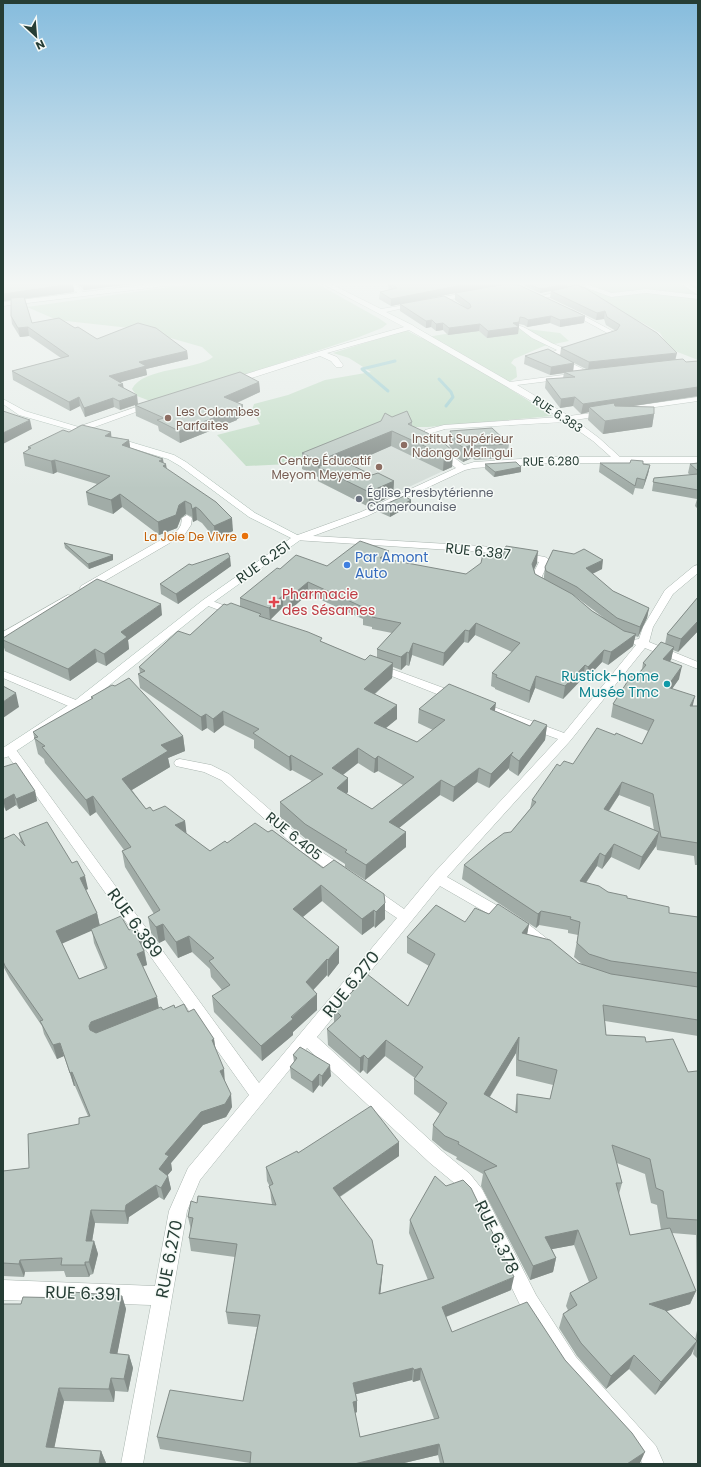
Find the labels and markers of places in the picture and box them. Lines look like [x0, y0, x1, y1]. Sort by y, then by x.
place label: Les Colombes Parfaites [176, 403, 260, 434]
marker: Les Colombes Parfaites [163, 413, 173, 423]
place label: Institut Supérieur Ndongo Melingui [412, 430, 514, 461]
marker: Institut Supérieur Ndongo Melingui [399, 440, 409, 450]
place label: Centre Éducatif Meyom Meyeme [271, 452, 371, 483]
marker: Centre Éducatif Meyom Meyeme [374, 462, 384, 472]
place label: Église Presbytérienne Camerounaise [367, 484, 494, 515]
marker: Église Presbytérienne Camerounaise [354, 494, 364, 504]
place label: La Joie De Vivre [144, 528, 237, 545]
marker: La Joie De Vivre [240, 531, 250, 541]
place label: Par Amont Auto [355, 547, 428, 583]
marker: Par Amont Auto [342, 560, 352, 570]
place label: Pharmacie des Sésames [282, 584, 375, 620]
marker: Pharmacie des Sésames [269, 597, 279, 607]
place label: Rustick-home Musée Tmc [561, 666, 659, 702]
marker: Rustick-home Musée Tmc [662, 679, 672, 689]

